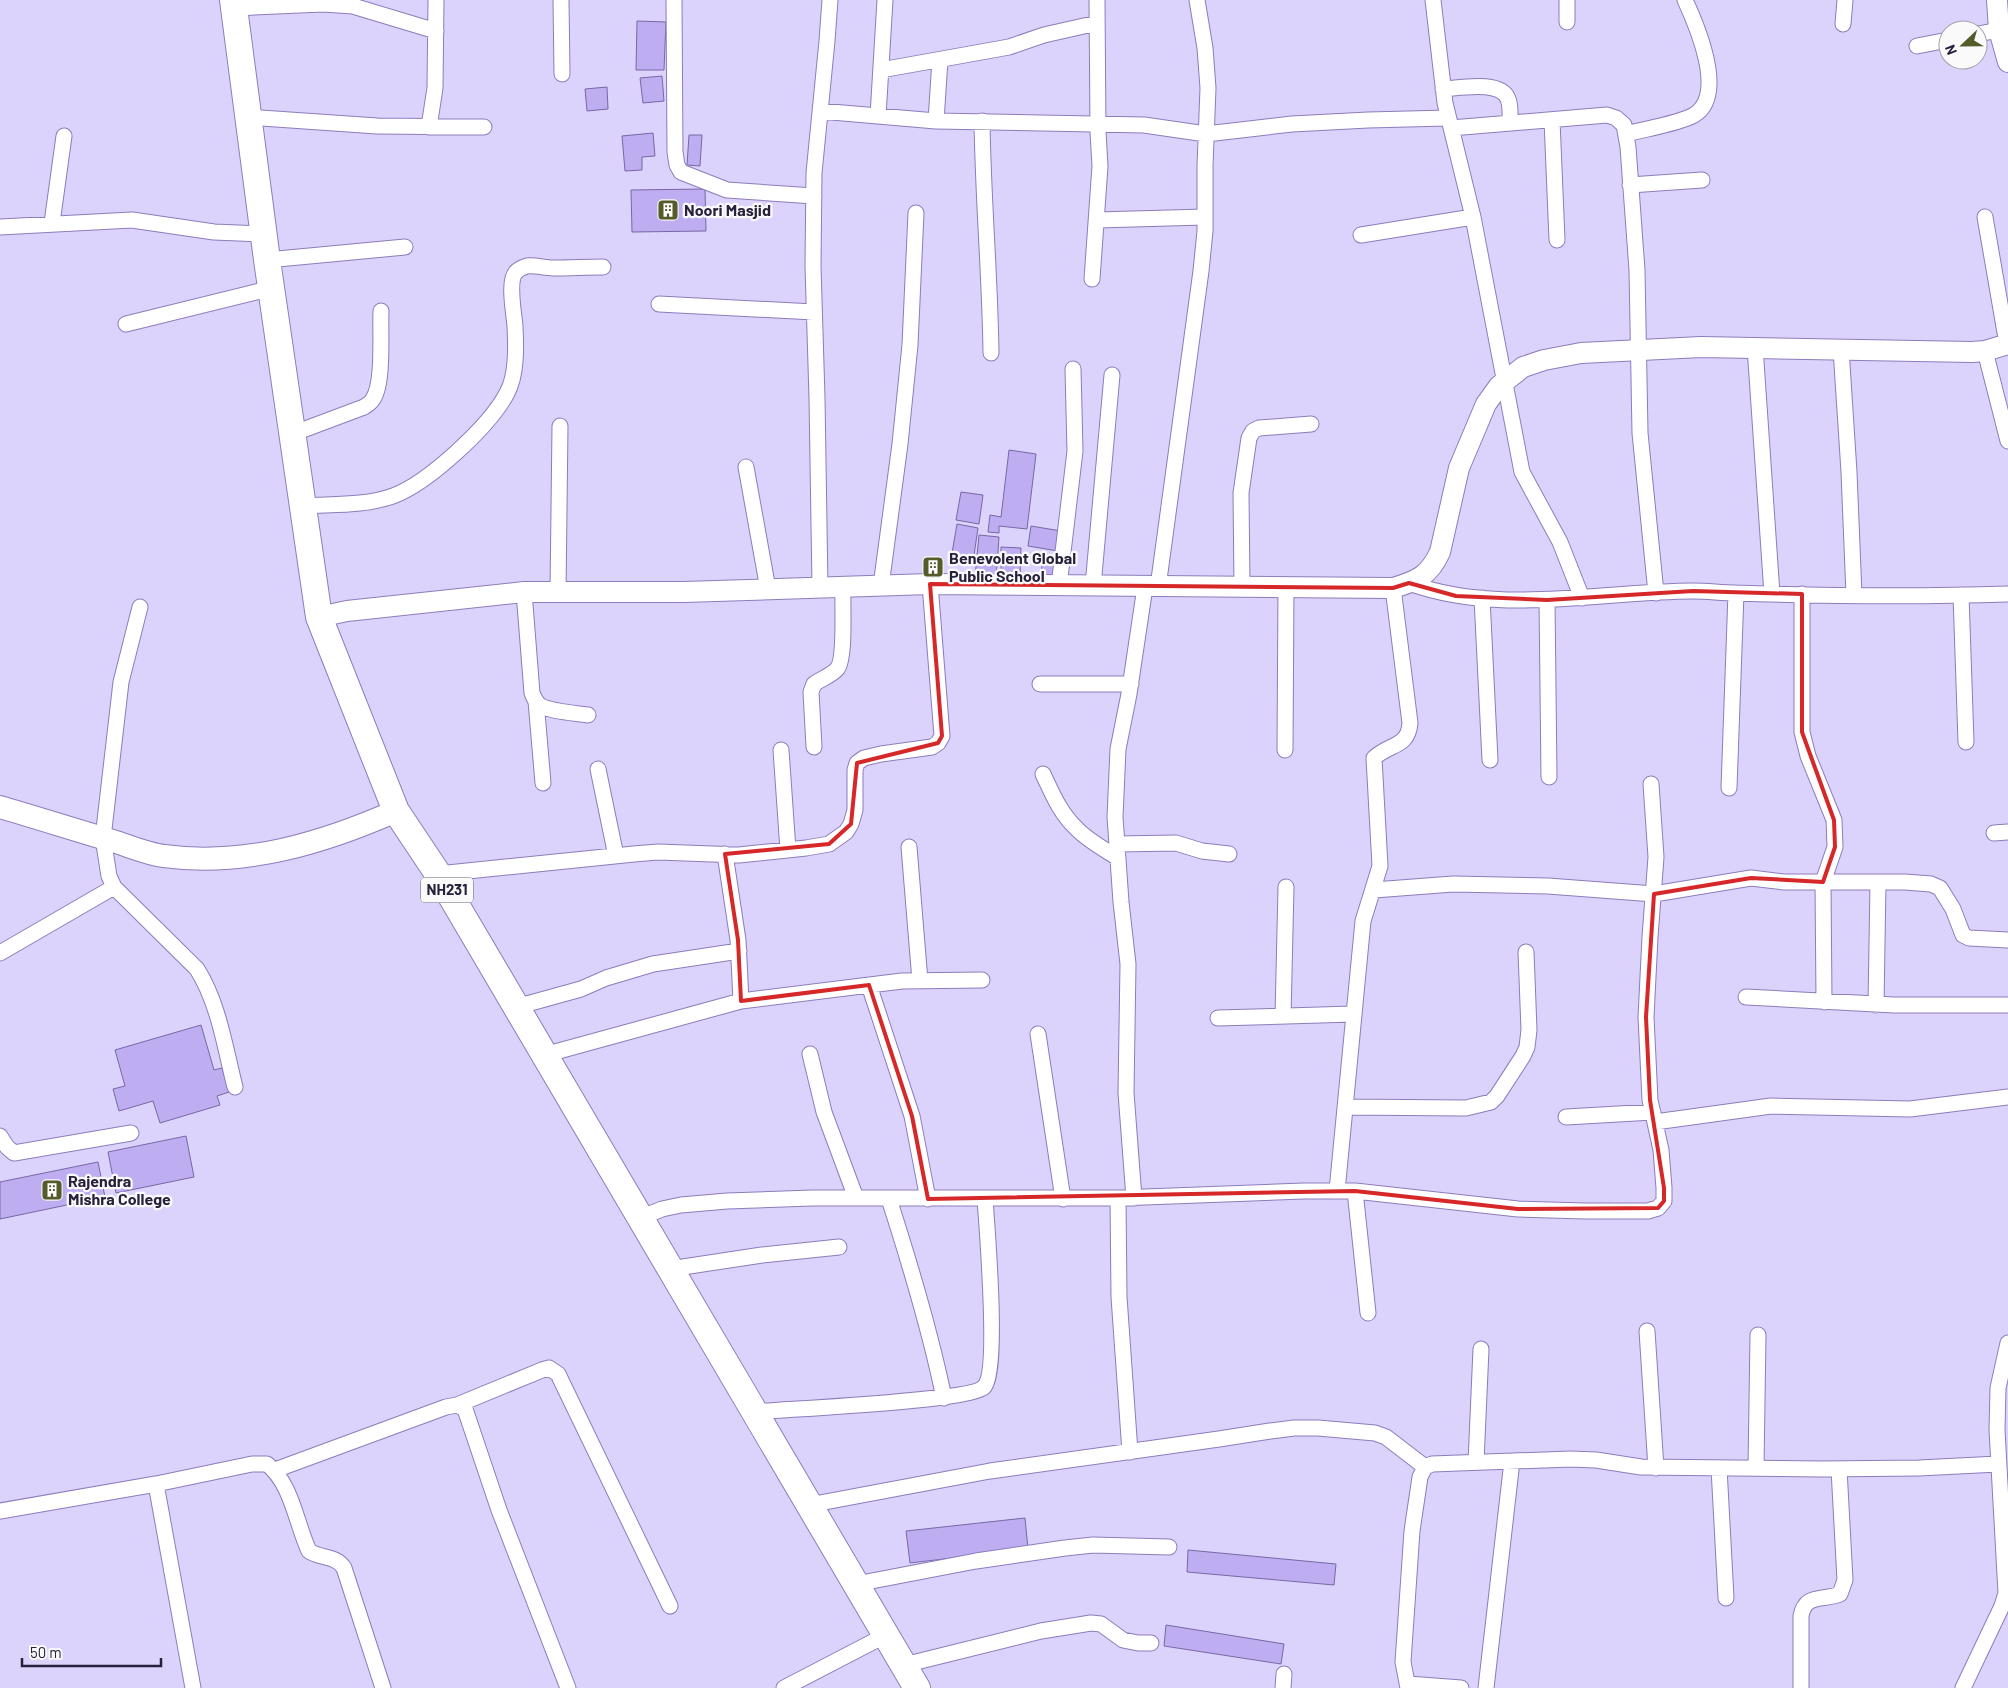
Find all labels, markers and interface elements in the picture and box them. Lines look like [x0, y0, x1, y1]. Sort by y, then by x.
north arrow [1938, 20, 1988, 70]
text: N [1941, 43, 1960, 58]
building icon: Noori Masjid [656, 198, 680, 222]
place label: Noori Masjid [684, 200, 771, 219]
place label: Benevolent Global Public School [949, 548, 1076, 585]
building icon: Benevolent Global Public School [921, 555, 945, 579]
road number: NH231 [421, 878, 473, 902]
place label: Rajendra Mishra College [68, 1171, 171, 1208]
building icon: Rajendra Mishra College [40, 1178, 64, 1202]
scale bar [22, 1636, 161, 1668]
text: 50 m [30, 1643, 62, 1661]

